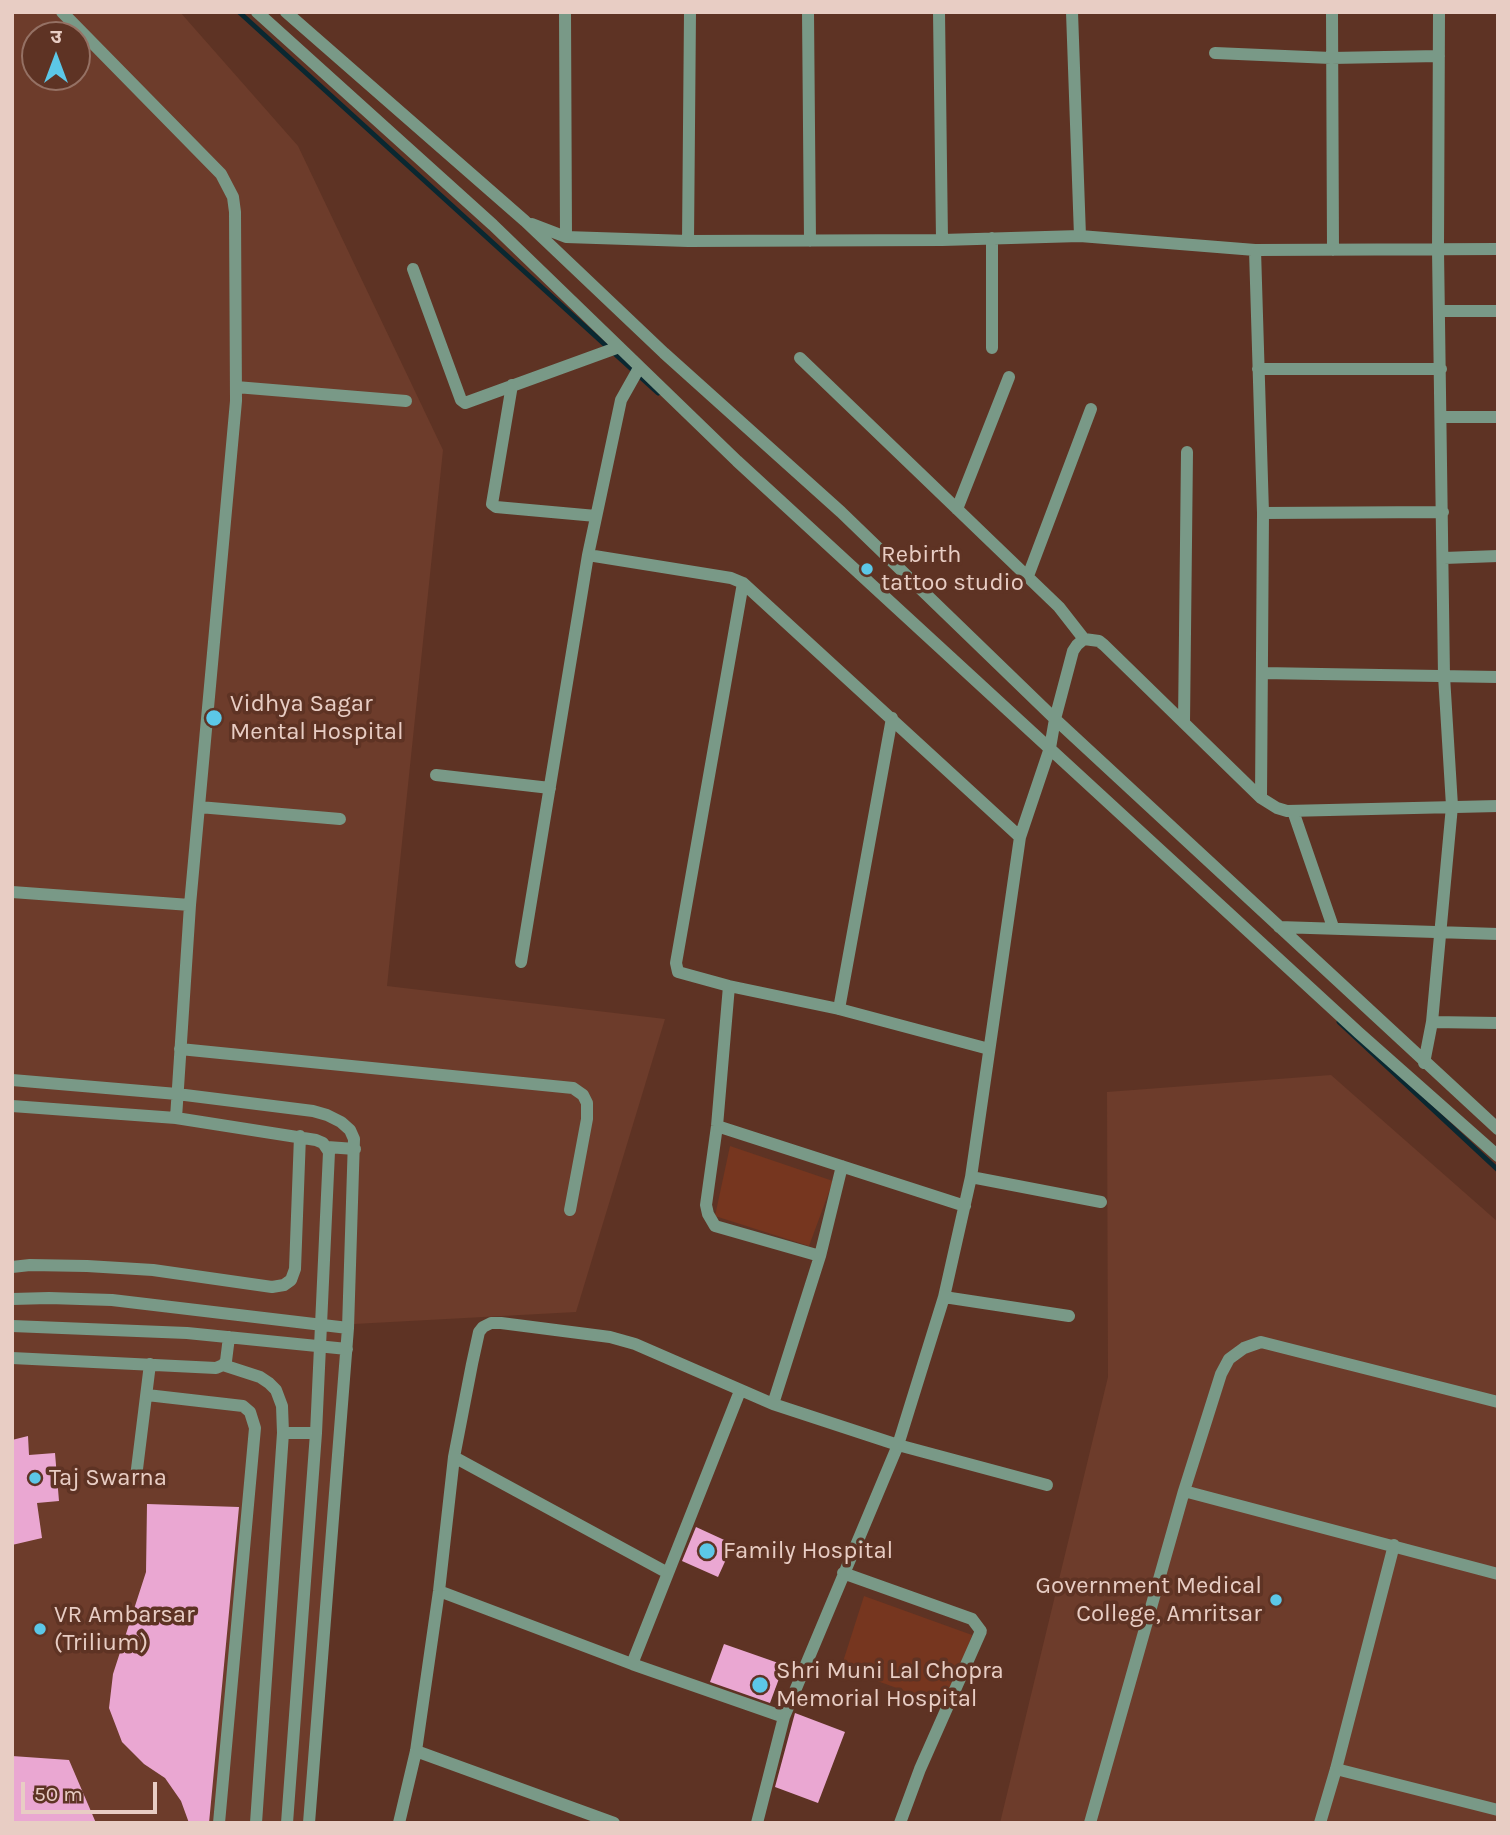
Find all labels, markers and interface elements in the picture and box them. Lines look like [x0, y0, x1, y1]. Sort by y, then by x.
north arrow [21, 21, 91, 91]
text: उ [50, 26, 62, 48]
place label: Rebirth tattoo studio [881, 541, 1024, 597]
marker: Rebirth tattoo studio [859, 561, 875, 577]
place label: Vidhya Sagar Mental Hospital [230, 690, 404, 746]
marker: Vidhya Sagar Mental Hospital [204, 708, 224, 728]
place label: Taj Swarna [49, 1464, 167, 1492]
marker: Taj Swarna [27, 1470, 43, 1486]
place label: Family Hospital [723, 1537, 893, 1565]
marker: Family Hospital [697, 1541, 717, 1561]
place label: Government Medical College, Amritsar [1036, 1572, 1262, 1628]
marker: Government Medical College, Amritsar [1268, 1592, 1284, 1608]
place label: VR Ambarsar (Trilium) [54, 1601, 195, 1657]
marker: VR Ambarsar (Trilium) [32, 1621, 48, 1637]
place label: Shri Muni Lal Chopra Memorial Hospital [776, 1657, 1004, 1713]
marker: Shri Muni Lal Chopra Memorial Hospital [750, 1675, 770, 1695]
scale bar [24, 1769, 161, 1813]
text: 50 m [34, 1782, 83, 1806]

